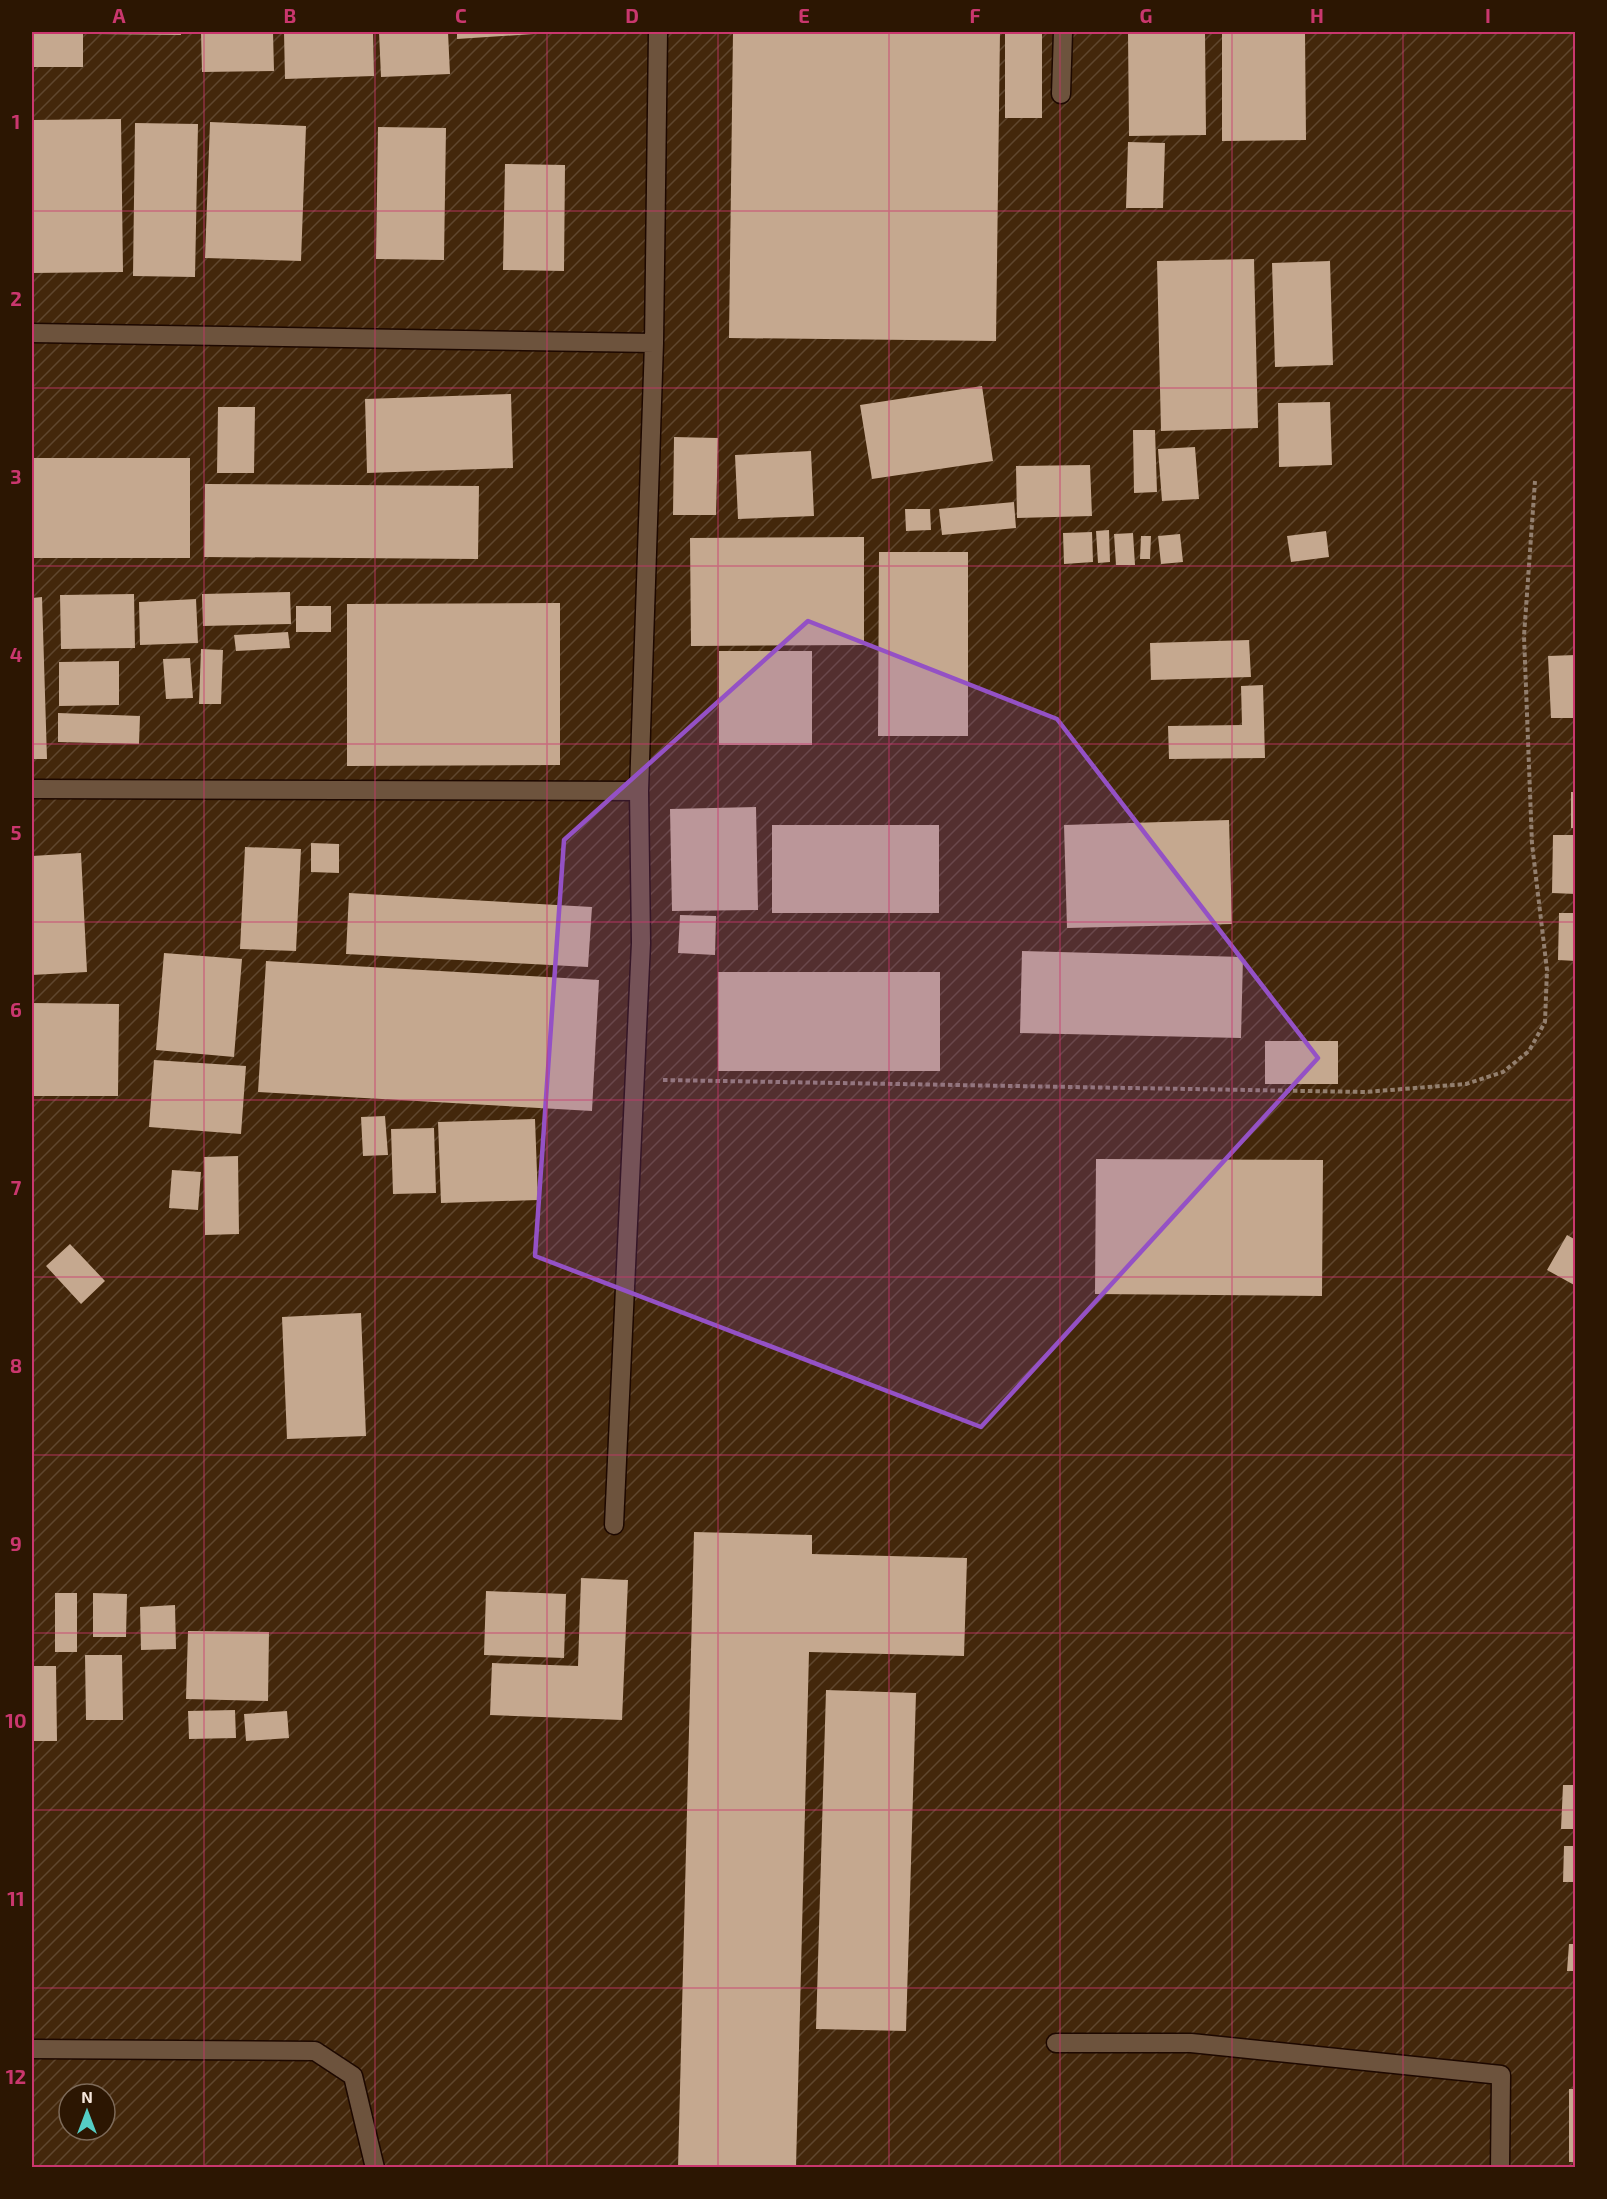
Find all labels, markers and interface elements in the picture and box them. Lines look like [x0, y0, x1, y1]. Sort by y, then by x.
text: A [112, 3, 126, 27]
text: B [284, 3, 296, 27]
text: C [455, 3, 467, 27]
text: D [625, 3, 639, 27]
text: E [798, 3, 810, 27]
text: F [969, 3, 981, 27]
text: G [1140, 3, 1152, 27]
text: H [1310, 3, 1324, 27]
text: I [1485, 3, 1491, 27]
text: 1 [12, 109, 20, 133]
text: 2 [10, 286, 22, 310]
text: 3 [10, 464, 22, 488]
text: 4 [10, 642, 23, 666]
text: 5 [10, 820, 22, 844]
text: 6 [10, 997, 22, 1021]
text: 7 [11, 1175, 22, 1199]
text: 8 [10, 1353, 22, 1377]
text: 9 [10, 1531, 22, 1555]
text: 10 [5, 1708, 27, 1732]
text: 11 [7, 1886, 25, 1910]
text: 12 [6, 2064, 26, 2088]
north arrow [57, 2082, 117, 2142]
text: N [81, 2087, 93, 2106]

